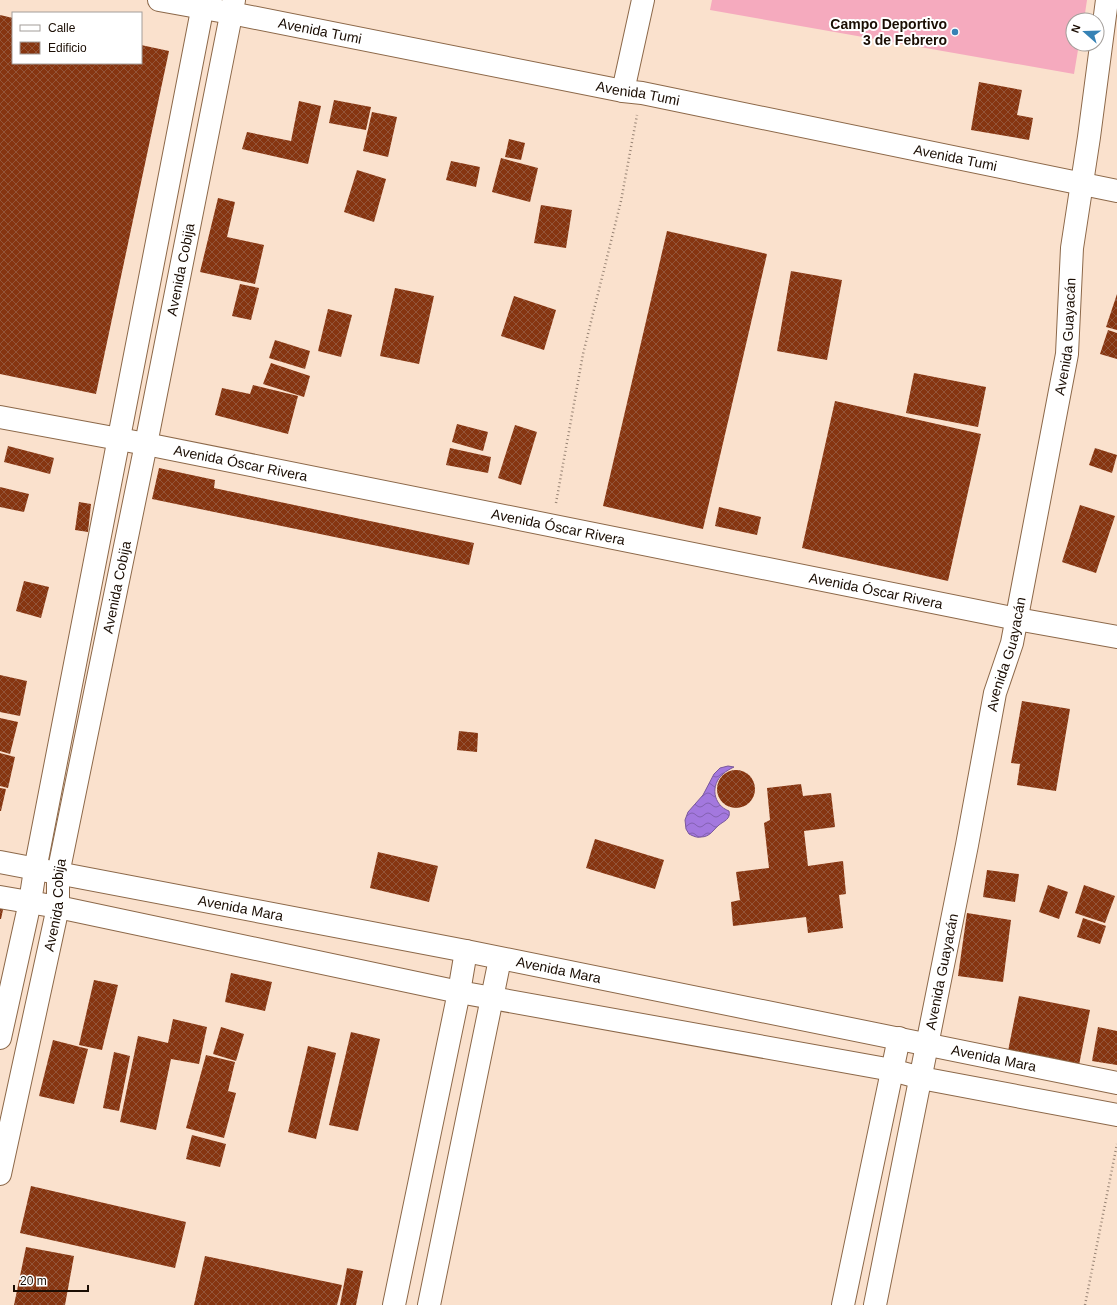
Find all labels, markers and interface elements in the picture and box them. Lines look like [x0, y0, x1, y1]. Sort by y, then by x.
legend [12, 12, 142, 64]
north arrow [1065, 12, 1105, 52]
street label: Avenida Tumi [277, 15, 363, 47]
place label: Campo Deportivo 3 de Febrero [830, 16, 947, 48]
text: Calle [48, 21, 76, 35]
text: N [1069, 23, 1083, 34]
marker: Campo Deportivo 3 de Febrero [950, 27, 960, 37]
text: Edificio [48, 41, 87, 55]
street label: Avenida Tumi [595, 78, 681, 109]
street label: Avenida Tumi [912, 141, 999, 174]
street label: Avenida Cobija [164, 222, 198, 317]
street label: Avenida Guayacán [1051, 277, 1079, 397]
street label: Avenida Óscar Rivera [172, 442, 309, 484]
street label: Avenida Óscar Rivera [490, 506, 627, 548]
street label: Avenida Cobija [99, 539, 134, 635]
street label: Avenida Óscar Rivera [808, 569, 944, 612]
street label: Avenida Guayacán [984, 596, 1029, 713]
street label: Avenida Cobija [41, 857, 69, 953]
street label: Avenida Mara [197, 892, 285, 924]
street label: Avenida Guayacán [922, 912, 961, 1031]
street label: Avenida Mara [515, 953, 603, 986]
street label: Avenida Mara [950, 1042, 1038, 1074]
scale bar [14, 1267, 88, 1293]
text: 20 m [20, 1274, 47, 1288]

